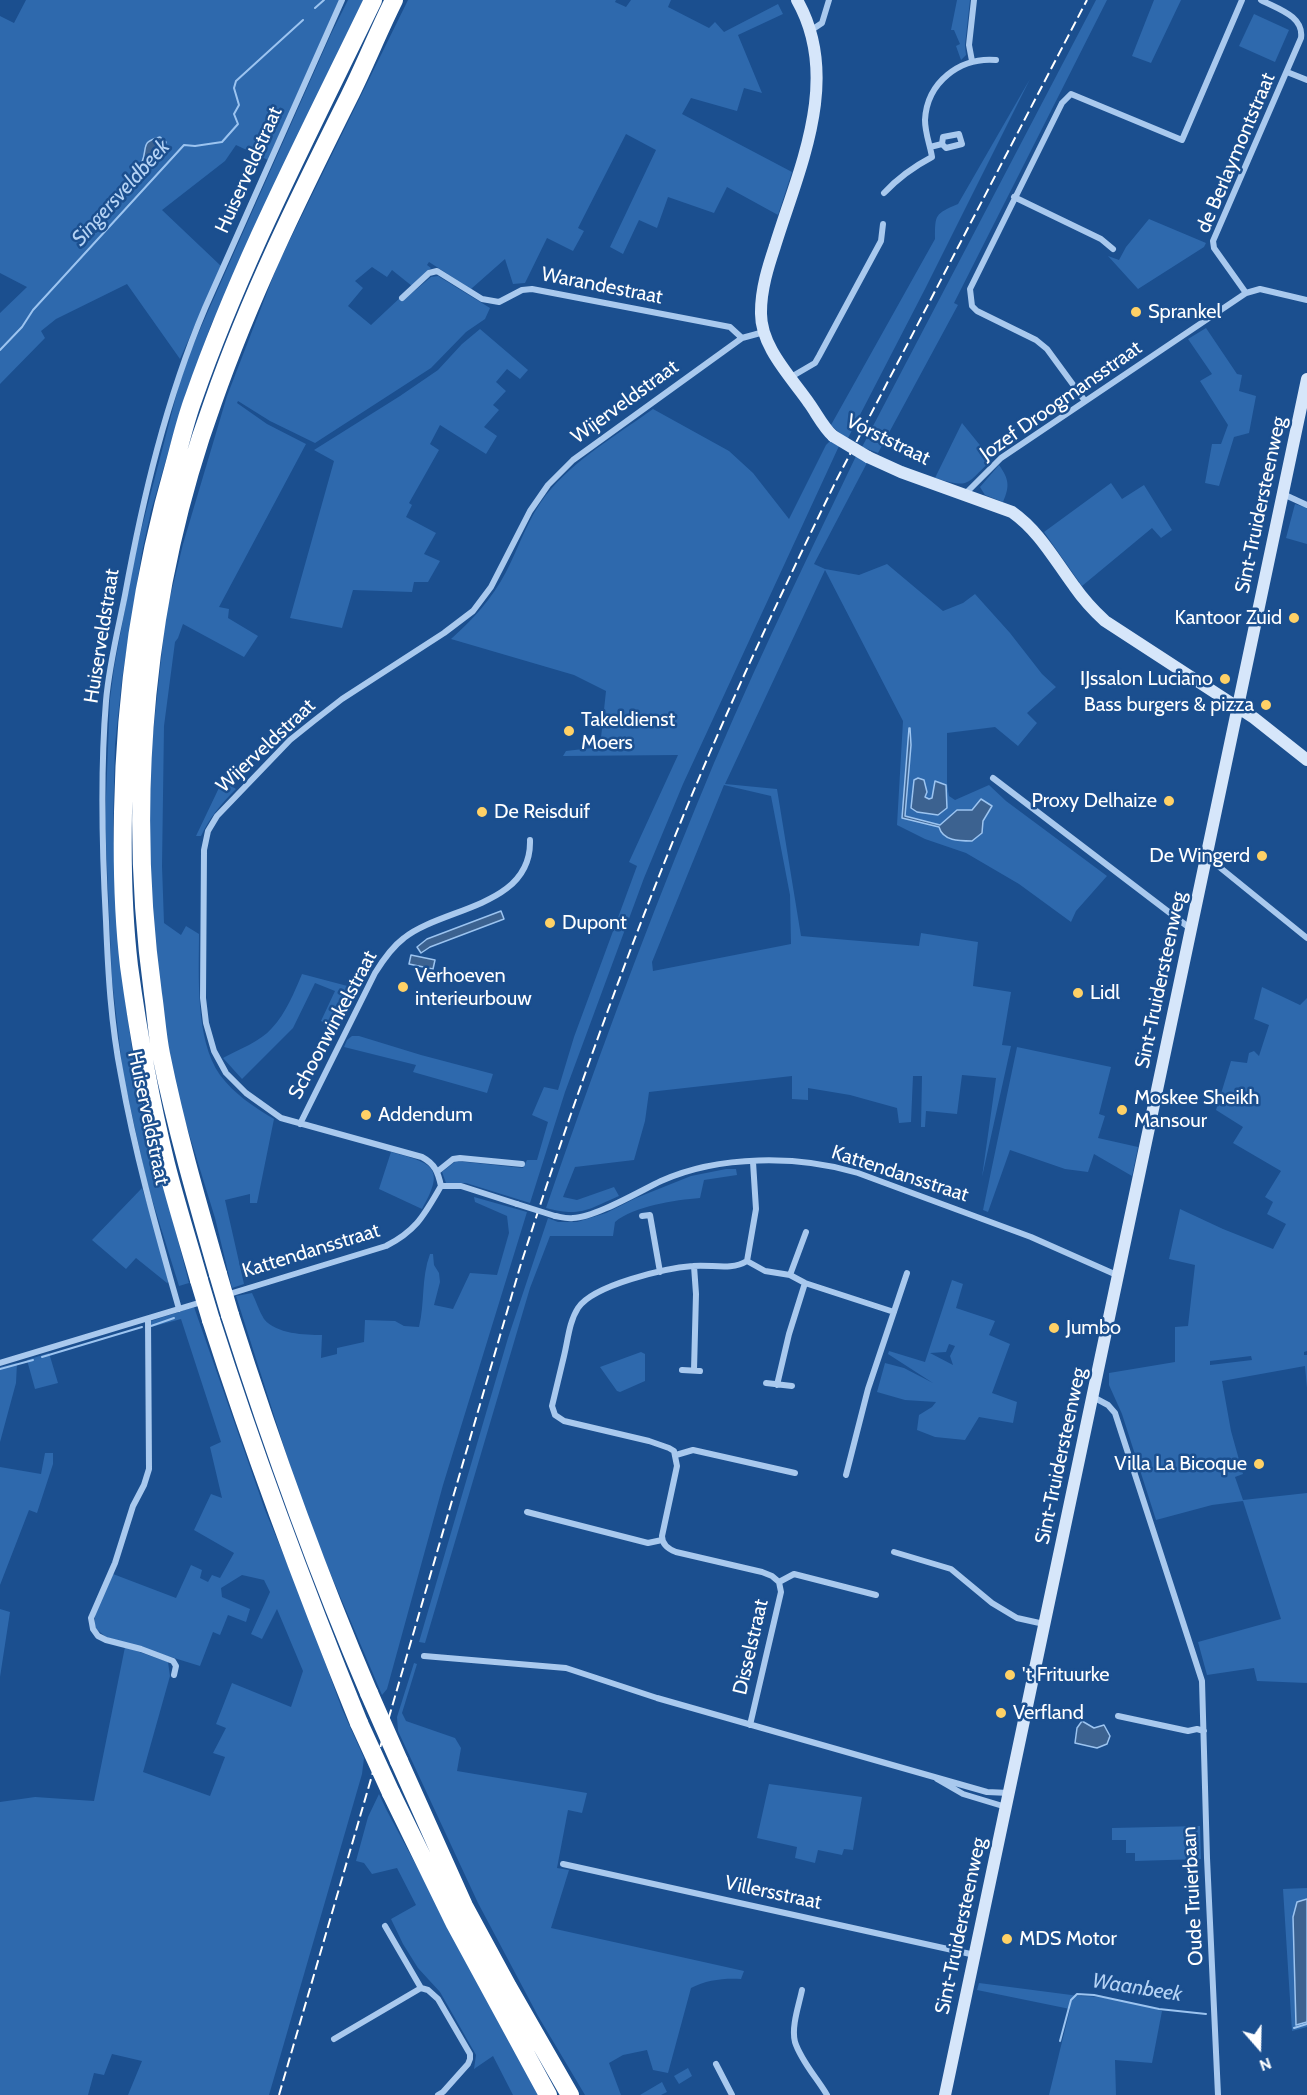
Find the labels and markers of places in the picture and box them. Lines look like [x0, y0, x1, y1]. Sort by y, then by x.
place label: Sprankel [1148, 300, 1221, 324]
marker: Sprankel [1129, 305, 1143, 319]
place label: Kantoor Zuid [1174, 606, 1282, 630]
marker: Kantoor Zuid [1287, 611, 1301, 625]
place label: IJssalon Luciano [1080, 667, 1213, 691]
marker: IJssalon Luciano [1218, 672, 1232, 686]
place label: Bass burgers & pizza [1084, 693, 1254, 717]
marker: Bass burgers & pizza [1259, 698, 1273, 712]
place label: Takeldienst Moers [581, 708, 675, 755]
marker: Takeldienst Moers [562, 724, 576, 738]
place label: Proxy Delhaize [1031, 789, 1157, 813]
marker: Proxy Delhaize [1162, 794, 1176, 808]
place label: De Reisduif [494, 800, 590, 824]
marker: De Reisduif [475, 805, 489, 819]
place label: De Wingerd [1149, 844, 1250, 868]
marker: De Wingerd [1255, 849, 1269, 863]
place label: Dupont [562, 911, 627, 935]
marker: Dupont [543, 916, 557, 930]
place label: Verhoeven interieurbouw [415, 964, 532, 1011]
marker: Verhoeven interieurbouw [396, 980, 410, 994]
place label: Lidl [1090, 981, 1120, 1005]
marker: Lidl [1071, 986, 1085, 1000]
place label: Moskee Sheikh Mansour [1134, 1086, 1259, 1133]
place label: Addendum [378, 1103, 473, 1127]
marker: Moskee Sheikh Mansour [1115, 1103, 1129, 1117]
marker: Addendum [359, 1108, 373, 1122]
place label: Jumbo [1066, 1316, 1121, 1340]
marker: Jumbo [1047, 1321, 1061, 1335]
place label: Villa La Bicoque [1114, 1452, 1247, 1476]
marker: Villa La Bicoque [1252, 1457, 1266, 1471]
place label: 't Frituurke [1022, 1663, 1110, 1687]
marker: 't Frituurke [1003, 1668, 1017, 1682]
place label: Verfland [1013, 1701, 1084, 1725]
marker: Verfland [994, 1706, 1008, 1720]
place label: MDS Motor [1019, 1927, 1117, 1951]
marker: MDS Motor [1000, 1932, 1014, 1946]

